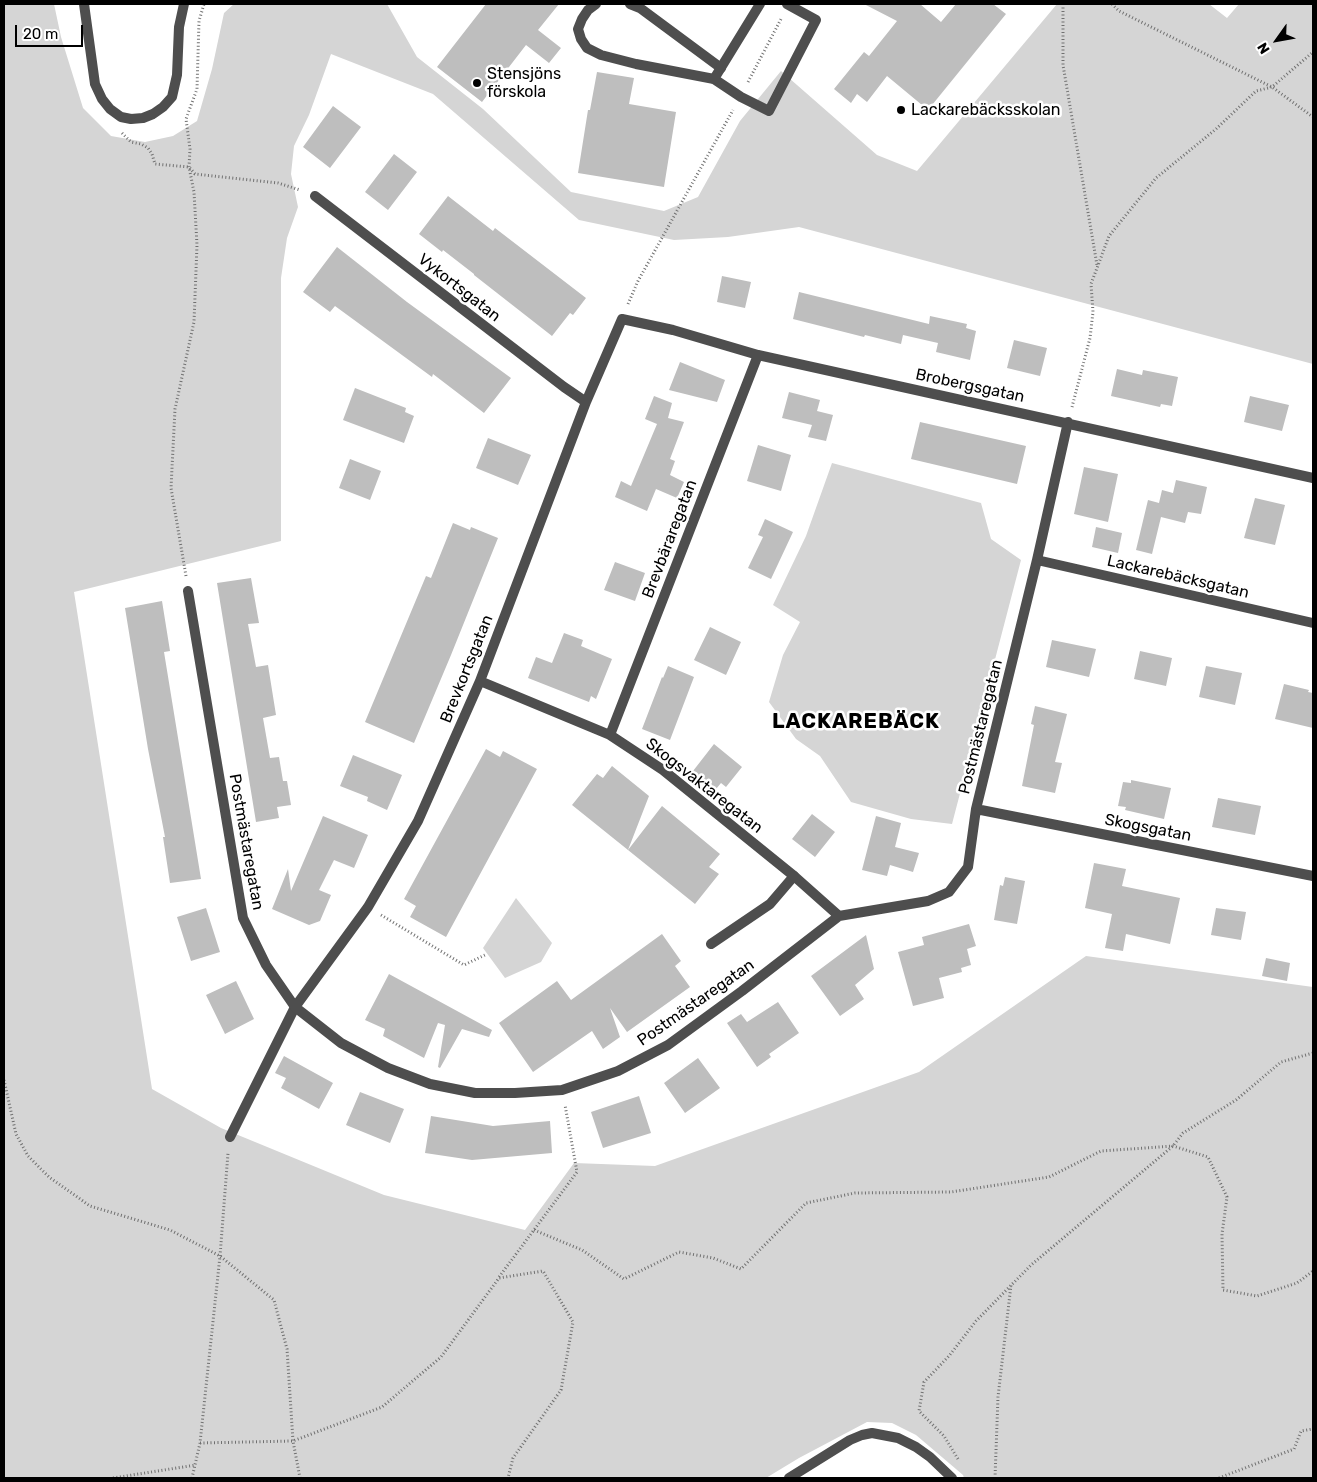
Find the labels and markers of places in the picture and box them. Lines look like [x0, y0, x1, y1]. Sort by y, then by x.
place label: Stensjöns förskola [487, 64, 561, 102]
marker: Stensjöns förskola [471, 77, 483, 89]
place label: Lackarebäcksskolan [911, 100, 1061, 120]
marker: Lackarebäcksskolan [895, 104, 907, 116]

